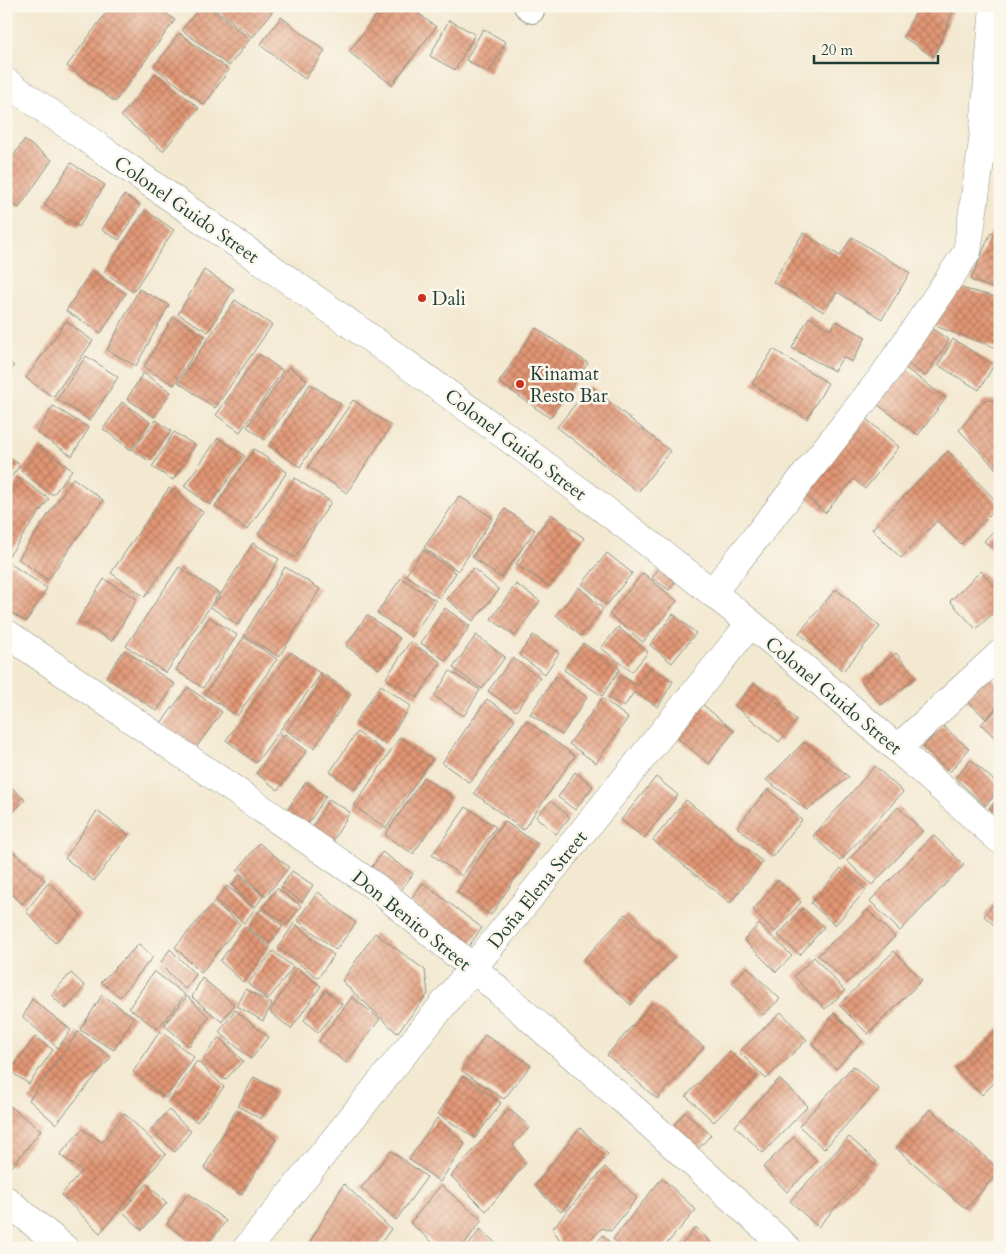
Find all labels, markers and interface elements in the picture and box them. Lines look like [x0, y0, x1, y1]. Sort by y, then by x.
scale bar [814, 32, 937, 64]
text: 20 m [821, 40, 853, 60]
street label: Colonel Guido Street [109, 150, 264, 270]
place label: Dali [432, 286, 466, 312]
marker: Dali [416, 292, 428, 304]
place label: Kinamat Resto Bar [530, 361, 608, 409]
marker: Kinamat Resto Bar [514, 378, 526, 390]
street label: Colonel Guido Street [439, 383, 592, 507]
street label: Colonel Guido Street [759, 631, 907, 761]
street label: Doña Elena Street [482, 825, 593, 954]
street label: Don Benito Street [346, 865, 476, 977]

